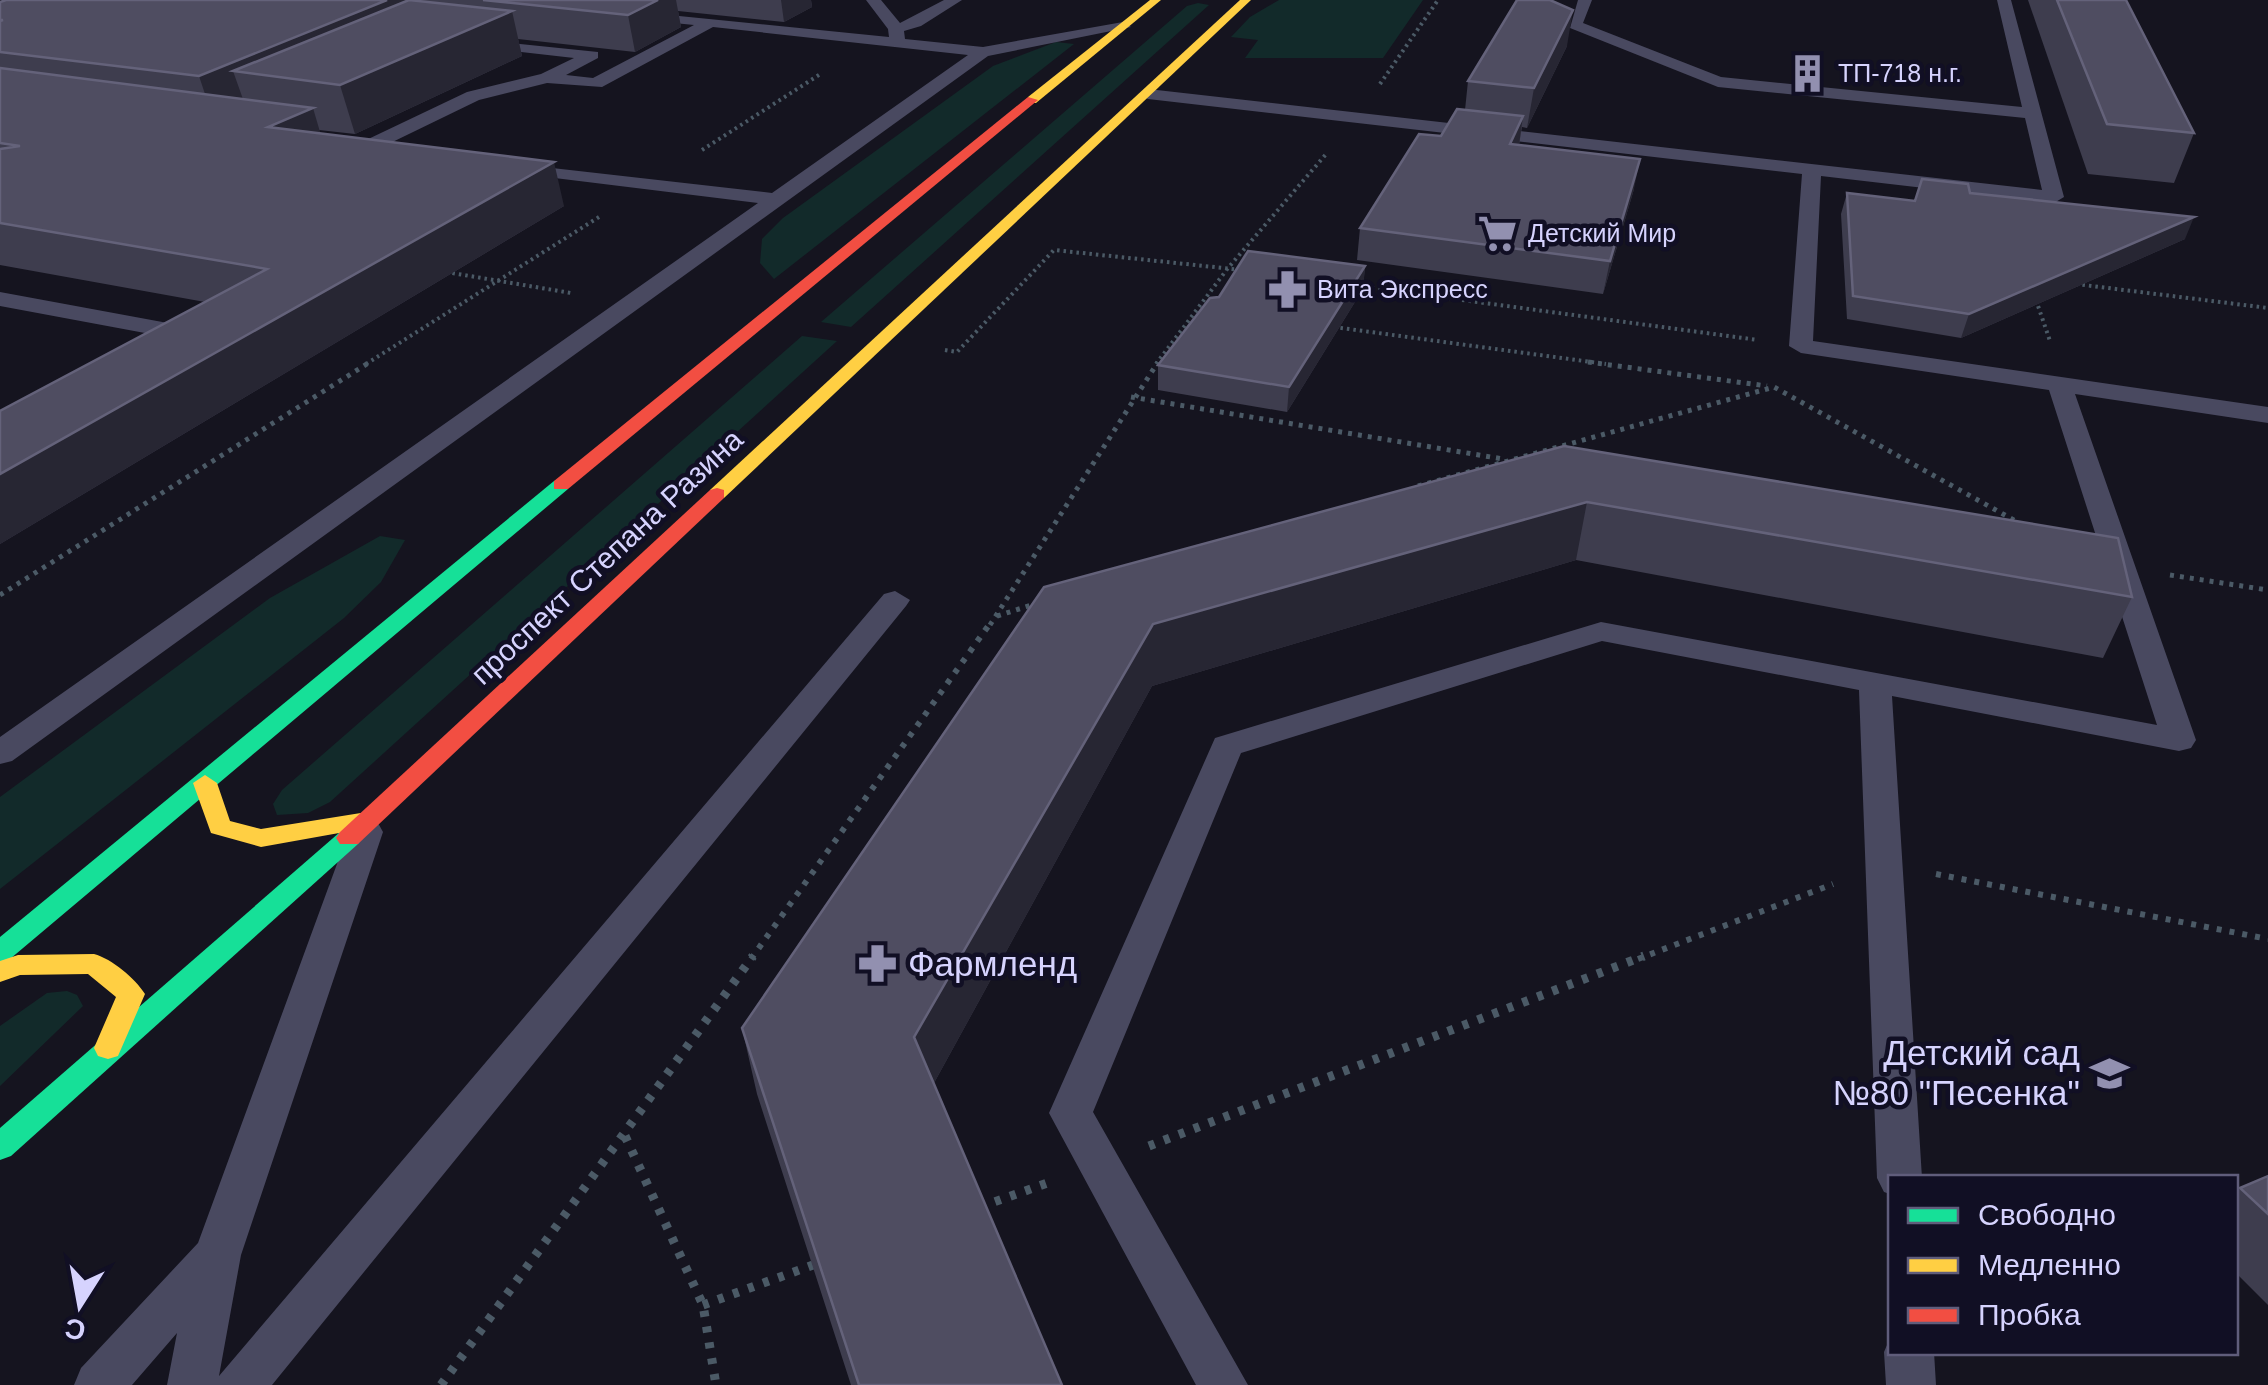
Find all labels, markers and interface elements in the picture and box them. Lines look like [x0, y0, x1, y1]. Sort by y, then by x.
building icon: ТП-718 н.г. [1787, 52, 1829, 94]
place label: ТП-718 н.г. [1838, 59, 1962, 87]
supermarket icon: Детский Мир [1477, 212, 1519, 254]
place label: Детский Мир [1528, 219, 1676, 247]
pharmacy icon: Вита Экспресс [1266, 268, 1308, 310]
place label: Вита Экспресс [1317, 275, 1488, 303]
street label: проспект Степана Разина [464, 422, 749, 691]
pharmacy icon: Фармленд [857, 943, 899, 985]
place label: Фармленд [908, 944, 1077, 983]
place label: Детский сад №80 "Песенка" [1832, 1033, 2080, 1112]
school or university icon: Детский сад №80 "Песенка" [2089, 1052, 2131, 1094]
legend [1888, 1175, 2238, 1355]
text: Свободно [1978, 1198, 2116, 1231]
text: Медленно [1978, 1248, 2121, 1281]
north arrow [30, 1255, 130, 1355]
text: Пробка [1978, 1298, 2081, 1331]
text: С [62, 1312, 88, 1346]

